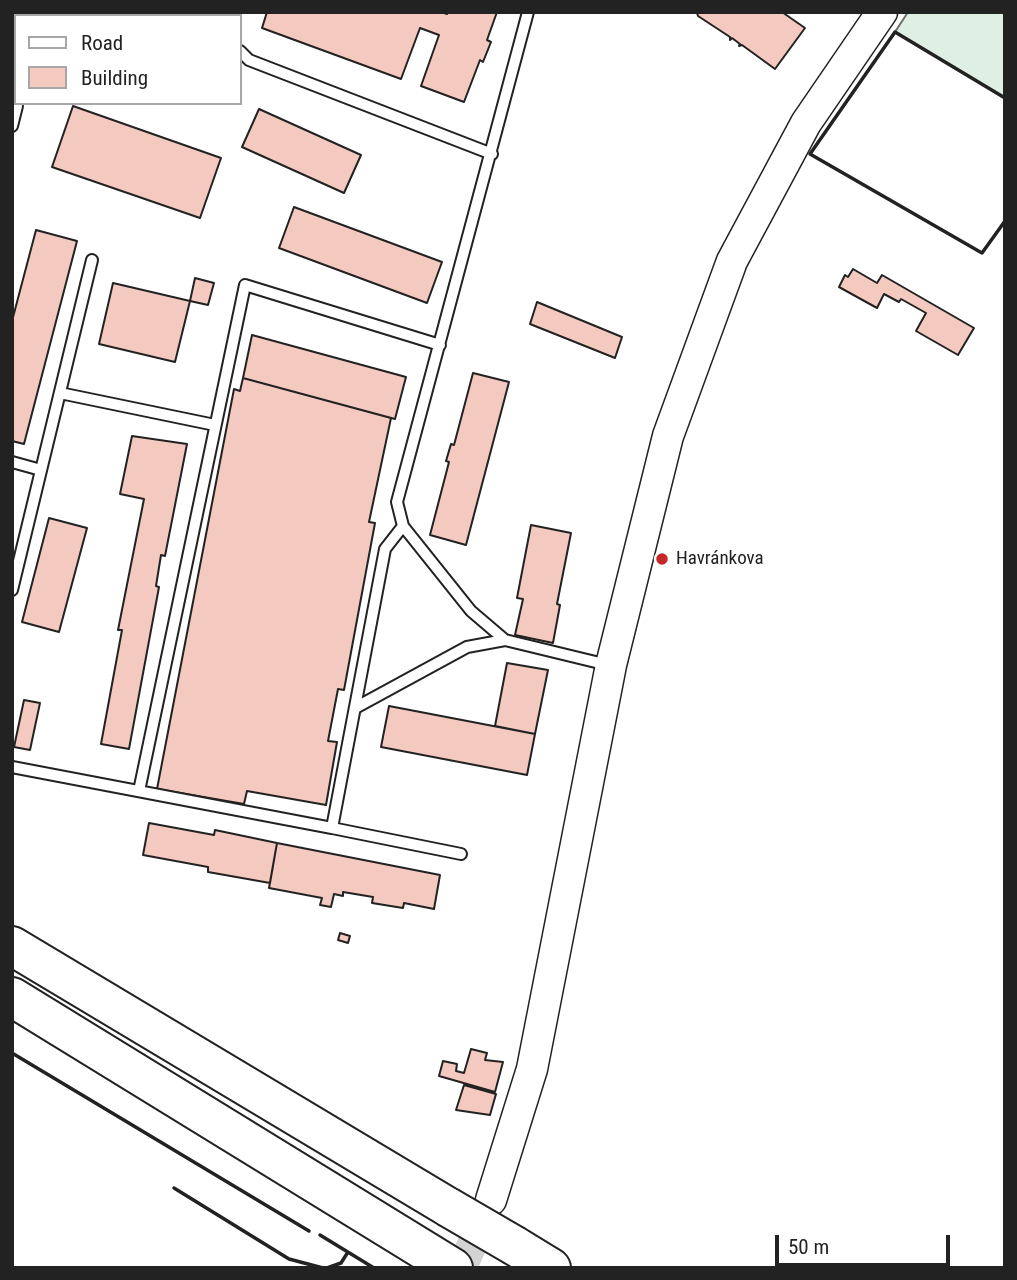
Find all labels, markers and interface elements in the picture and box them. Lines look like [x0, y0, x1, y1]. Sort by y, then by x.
legend [14, 14, 242, 105]
text: Road [81, 31, 123, 55]
text: Building [81, 66, 148, 90]
place label: Havránkova [676, 548, 764, 570]
marker: Havránkova [654, 551, 670, 567]
scale bar [779, 1220, 954, 1264]
text: 50 m [788, 1235, 829, 1259]

